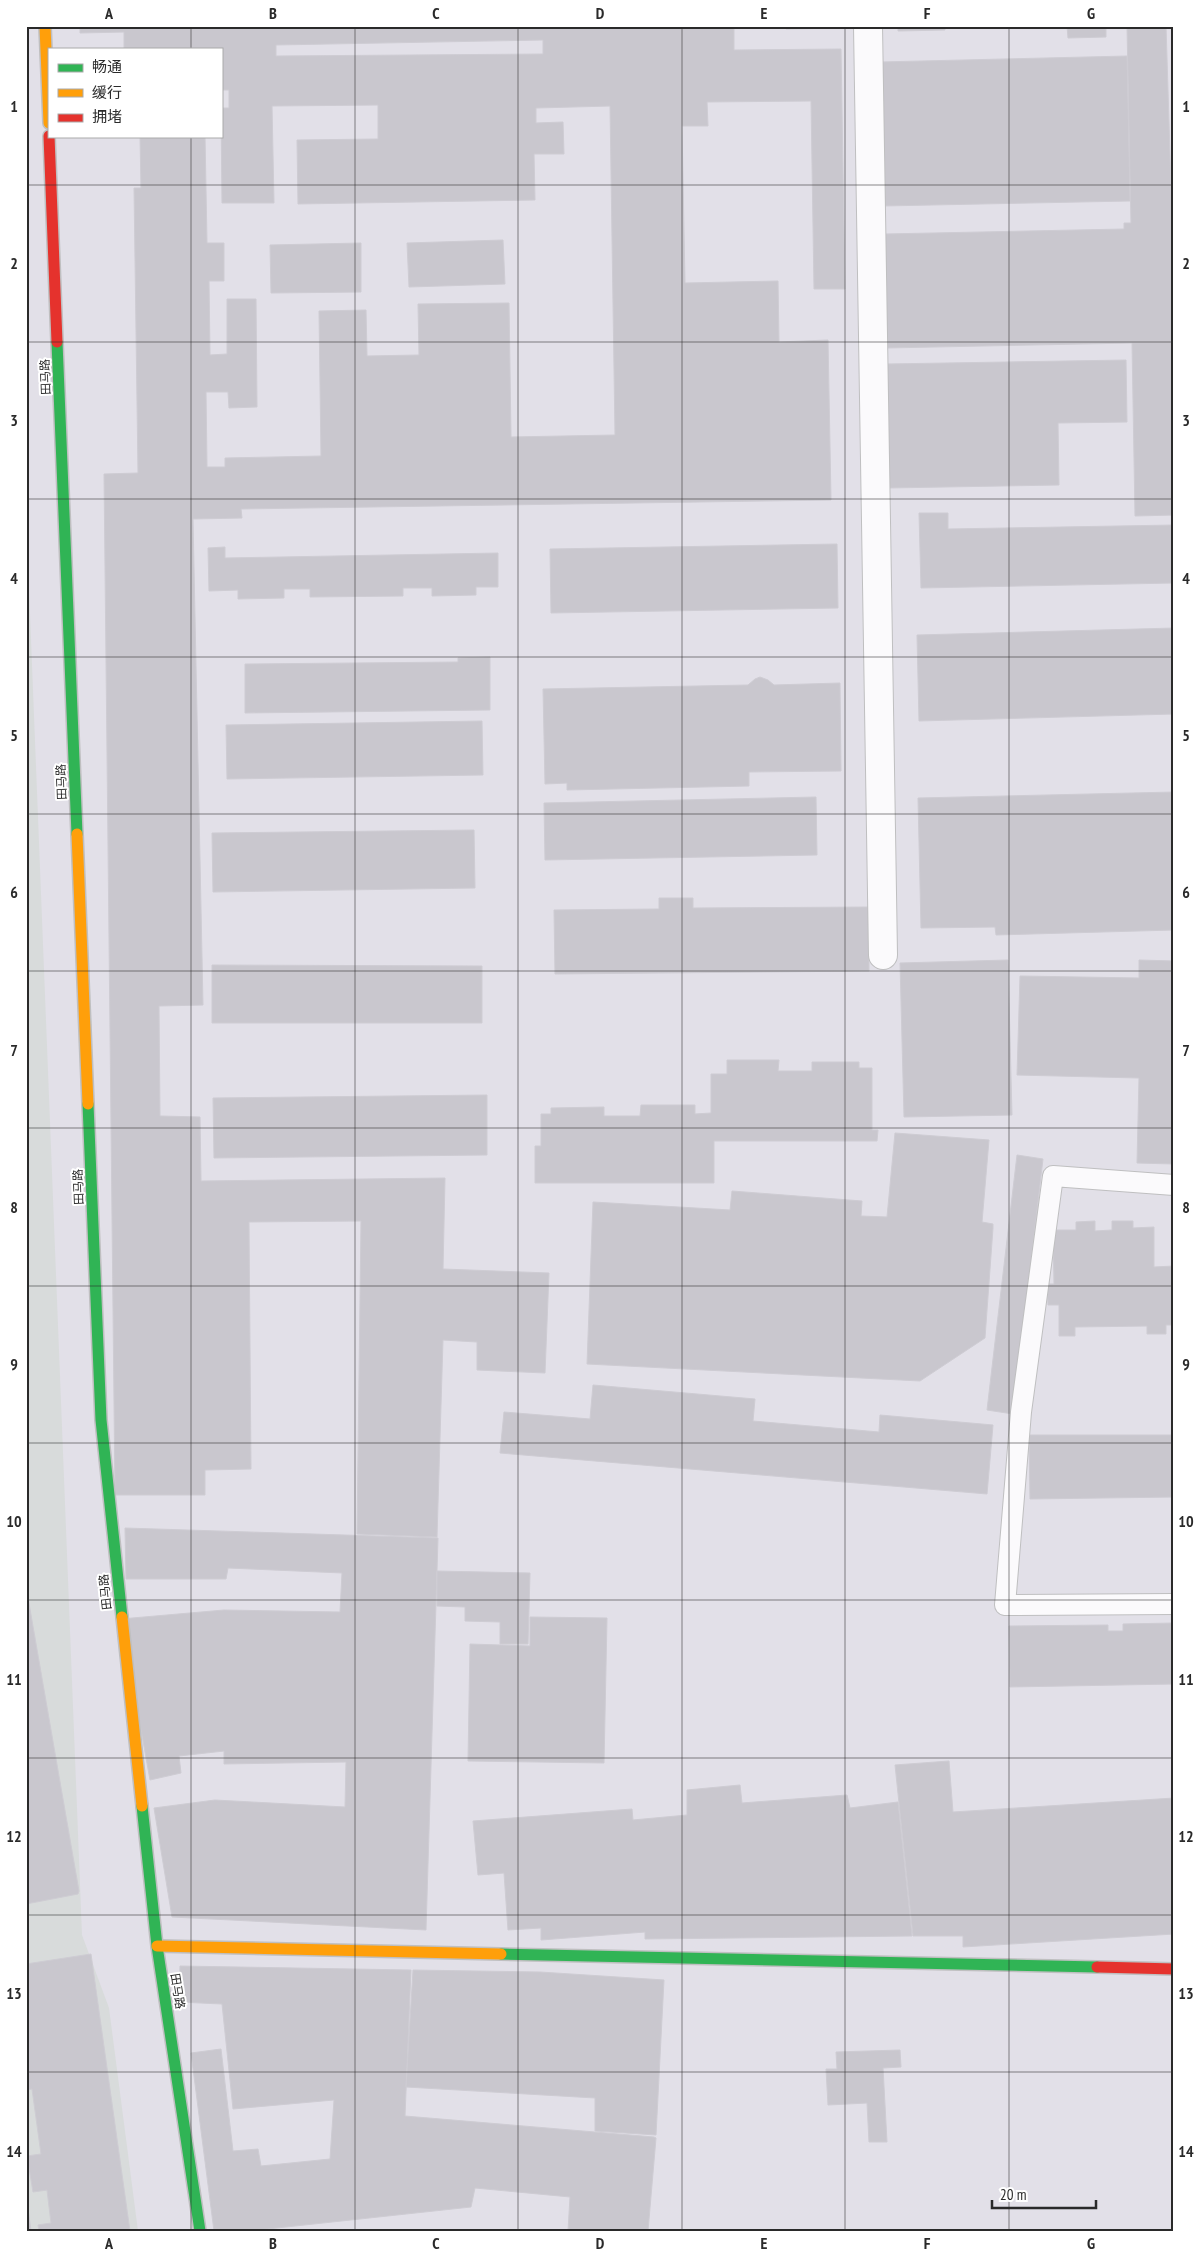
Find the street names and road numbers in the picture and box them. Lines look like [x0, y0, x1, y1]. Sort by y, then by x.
street label: 田马路 [37, 359, 53, 395]
street label: 田马路 [53, 764, 69, 800]
street label: 田马路 [70, 1169, 86, 1205]
street label: 田马路 [96, 1573, 114, 1611]
street label: 田马路 [168, 1972, 188, 2010]

